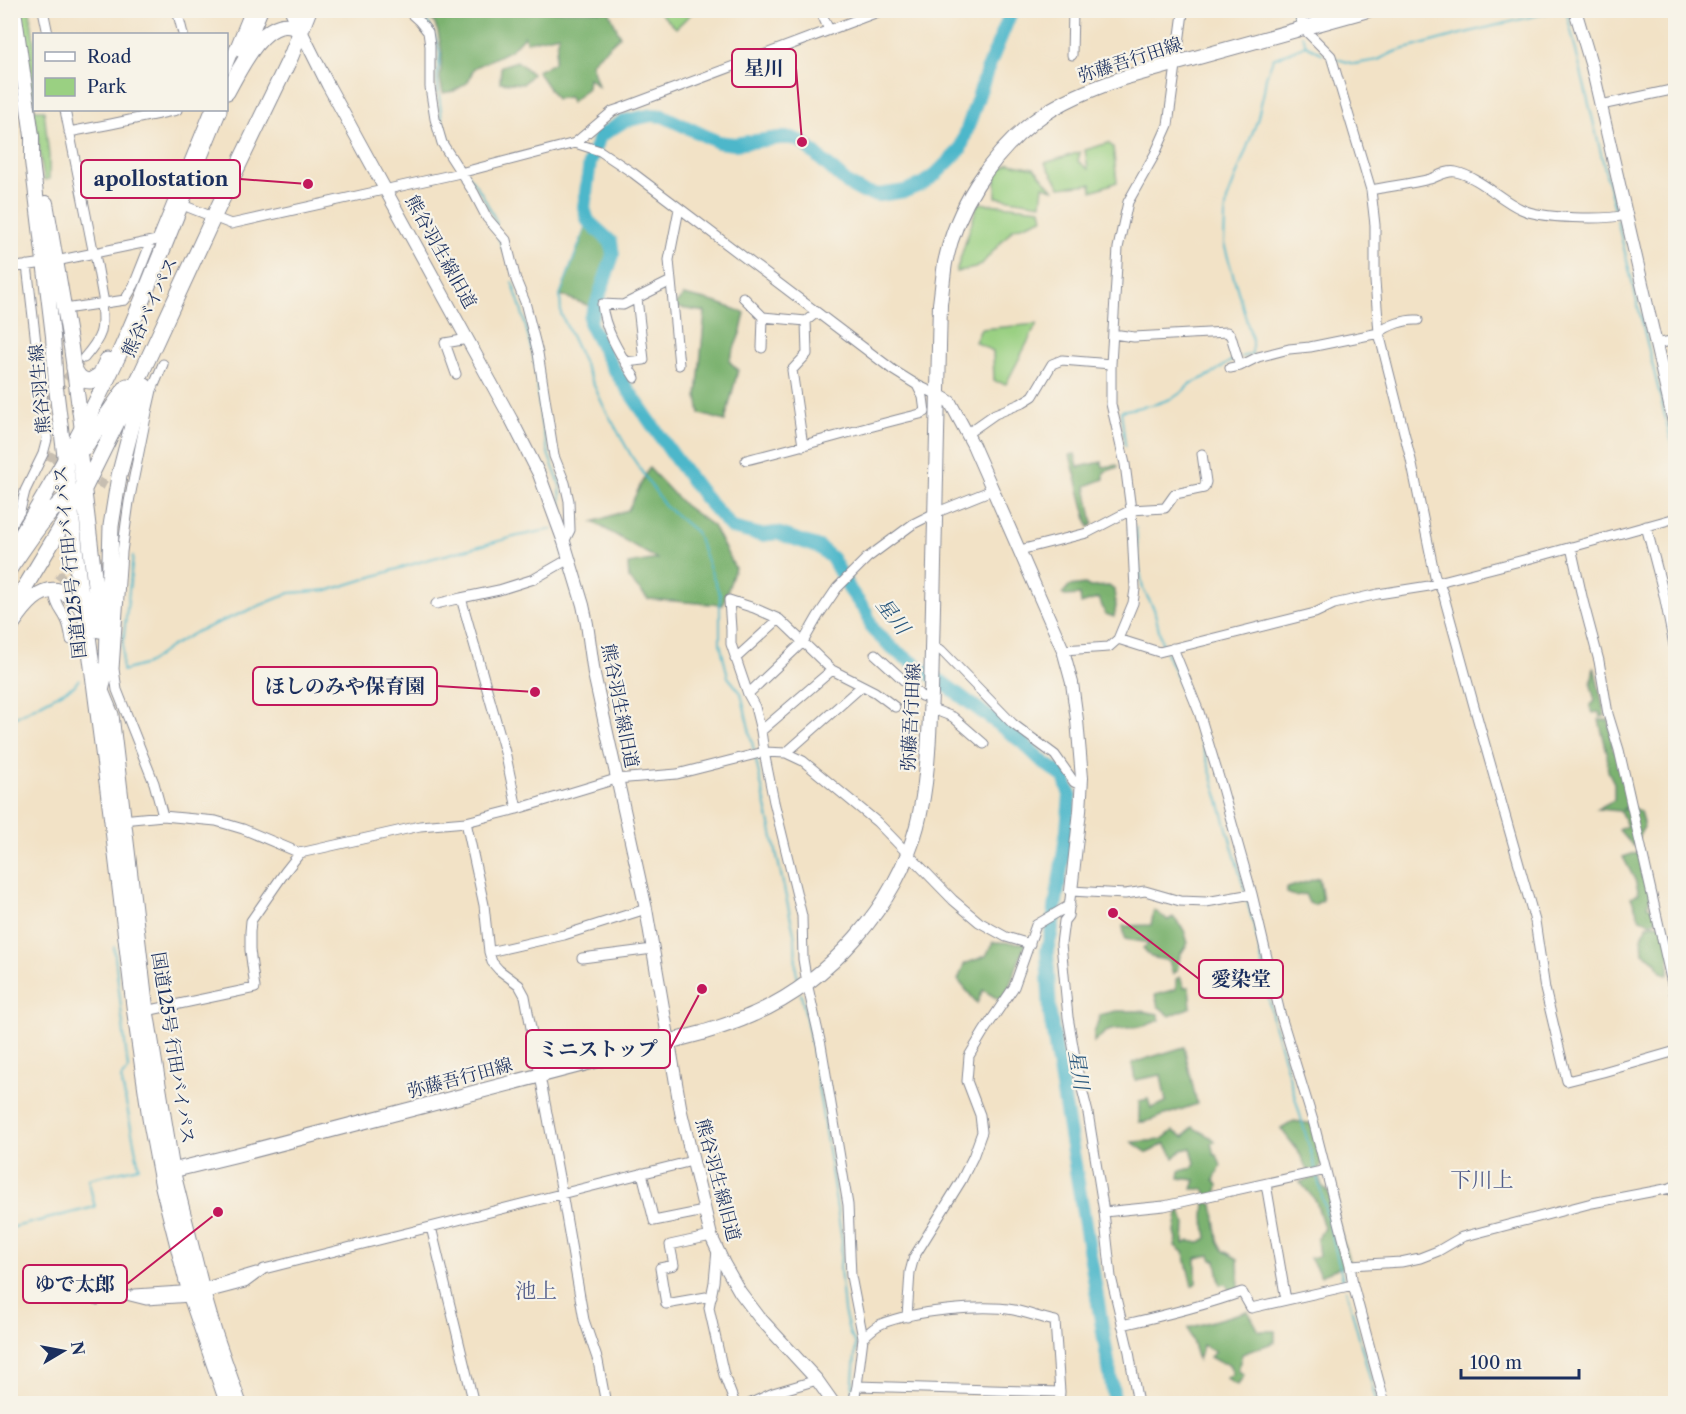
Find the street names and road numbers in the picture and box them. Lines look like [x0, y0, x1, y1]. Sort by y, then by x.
street label: 弥藤吾行田線 [1075, 33, 1185, 87]
street label: 熊谷羽生線旧道 [401, 192, 481, 312]
street label: 熊谷バイパス [117, 254, 183, 360]
street label: 熊谷羽生線 [25, 343, 55, 435]
street label: 国道125号 行田バイパス [49, 464, 91, 660]
street label: 熊谷羽生線旧道 [597, 642, 643, 770]
street label: 弥藤吾行田線 [897, 662, 925, 772]
street label: 国道125号 行田バイパス [147, 950, 199, 1146]
street label: 弥藤吾行田線 [405, 1053, 515, 1103]
street label: 熊谷羽生線旧道 [691, 1116, 745, 1244]

